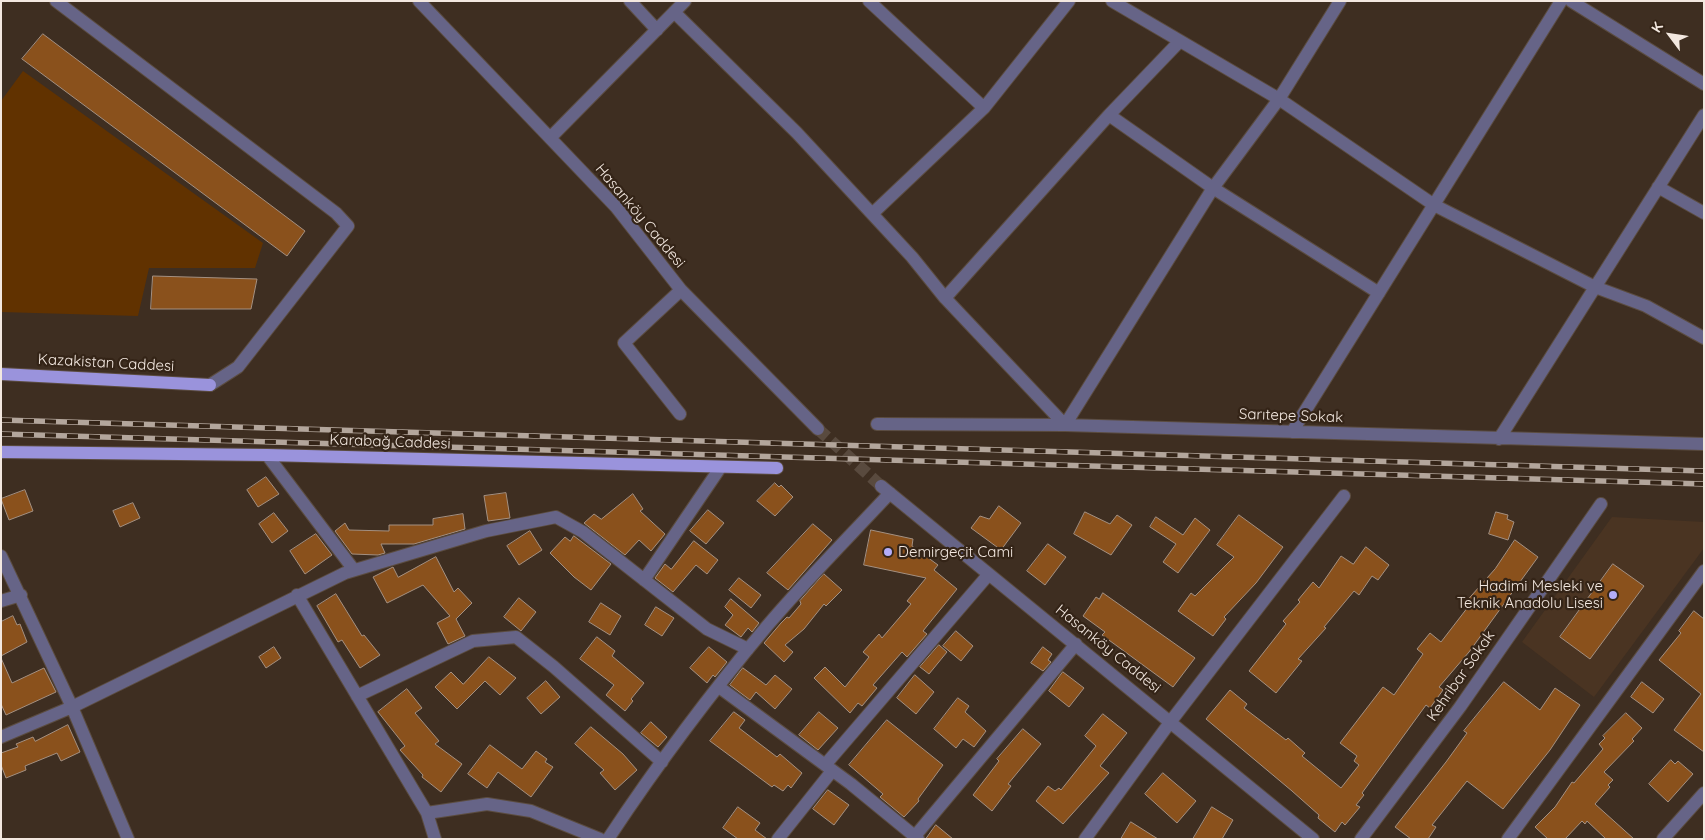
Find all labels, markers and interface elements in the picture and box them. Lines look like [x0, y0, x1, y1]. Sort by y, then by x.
north arrow [1645, 10, 1695, 60]
text: K [1647, 19, 1667, 36]
street label: Hasanköy Caddesi [591, 160, 689, 272]
street label: Kazakistan Caddesi [37, 350, 175, 376]
street label: Sarıtepe Sokak [1239, 405, 1343, 427]
street label: Karabağ Caddesi [329, 431, 451, 453]
place label: Demirgeçit Cami [898, 543, 1013, 561]
marker: Demirgeçit Cami [882, 546, 894, 558]
place label: Hadimi Mesleki ve Teknik Anadolu Lisesi [1457, 577, 1603, 612]
marker: Hadimi Mesleki ve Teknik Anadolu Lisesi [1607, 589, 1619, 601]
street label: Hasanköy Caddesi [1052, 601, 1164, 697]
street label: Kehribar Sokak [1423, 627, 1499, 725]

